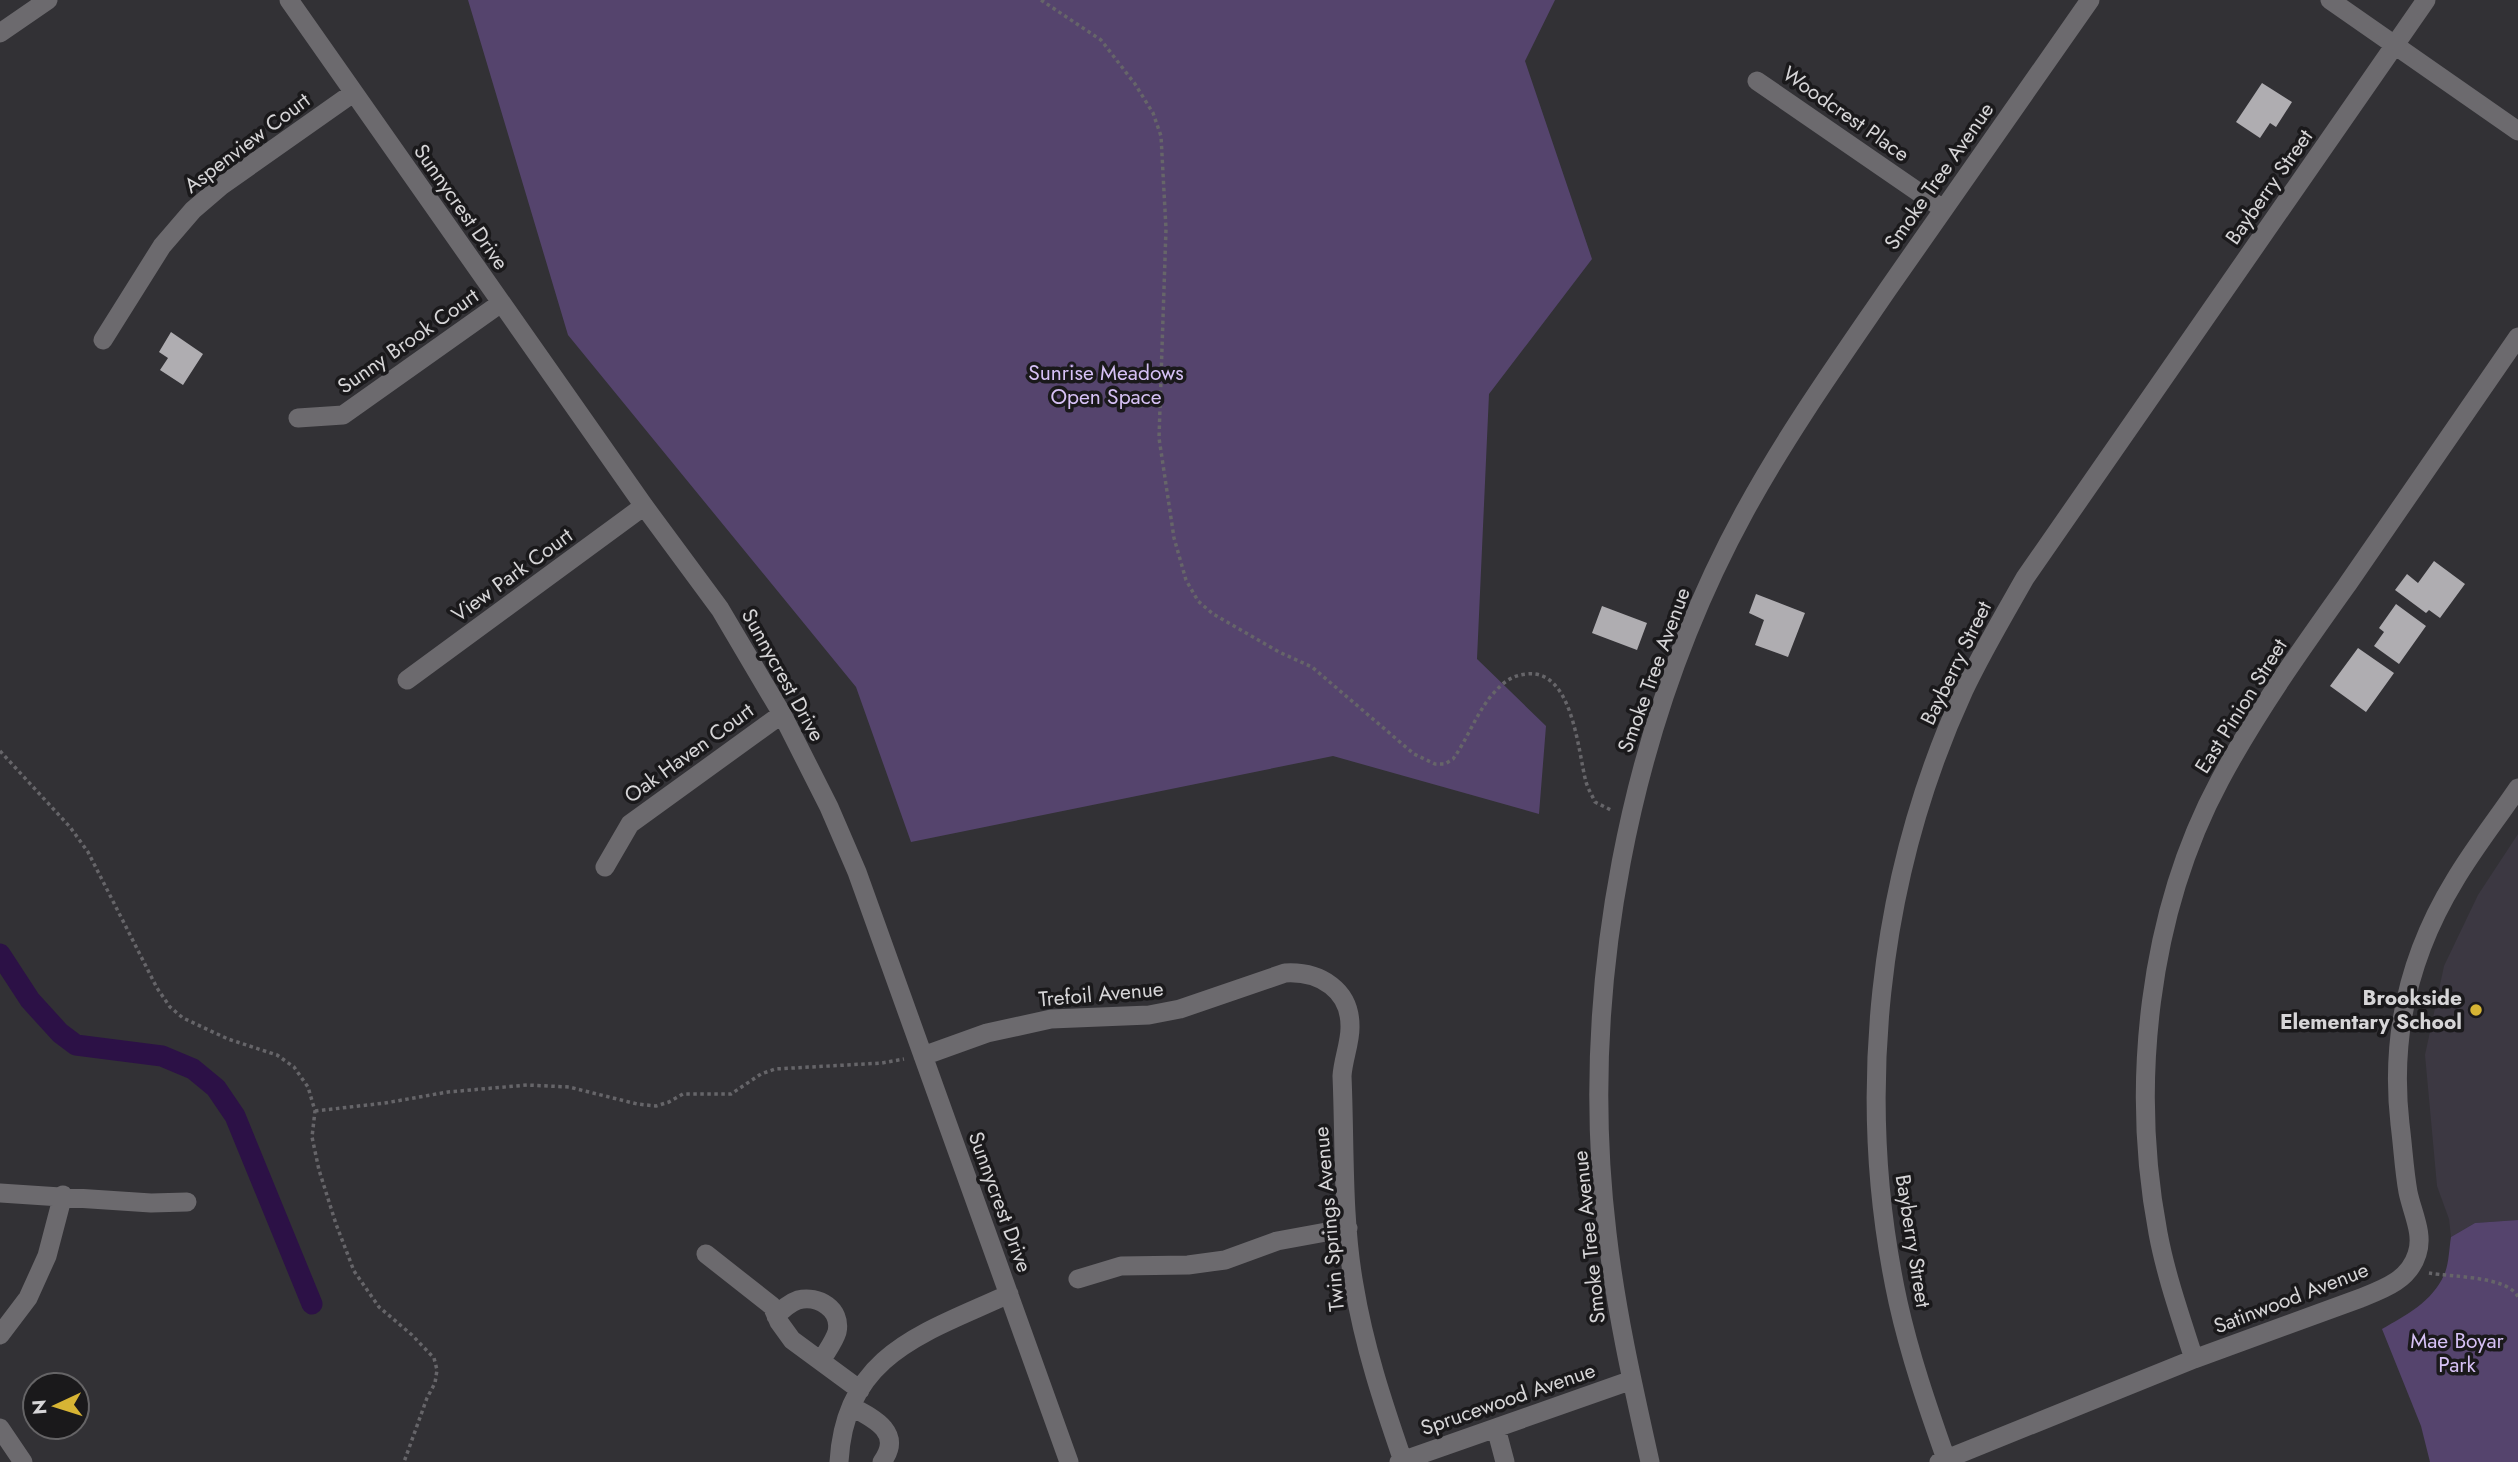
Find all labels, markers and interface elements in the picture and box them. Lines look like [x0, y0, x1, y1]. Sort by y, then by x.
street label: Woodcrest Place [1776, 59, 1916, 169]
street label: Aspenview Court [178, 86, 316, 200]
street label: Smoke Tree Avenue [1877, 96, 2001, 256]
street label: Bayberry Street [2218, 123, 2320, 251]
street label: Sunnycrest Drive [406, 138, 516, 276]
street label: Sunny Brook Court [331, 281, 485, 401]
park label: Sunrise Meadows Open Space [1028, 358, 1184, 412]
street label: View Park Court [445, 521, 579, 629]
street label: Smoke Tree Avenue [1610, 583, 1698, 757]
street label: Bayberry Street [1913, 596, 1999, 730]
street label: Sunnycrest Drive [734, 603, 832, 747]
street label: East Pinion Street [2188, 633, 2294, 779]
street label: Oak Haven Court [618, 696, 760, 810]
street label: Trefoil Avenue [1037, 974, 1165, 1014]
place label: Brookside Elementary School [2280, 983, 2462, 1037]
marker: Brookside Elementary School [2468, 1002, 2484, 1018]
street label: Twin Springs Avenue [1306, 1125, 1352, 1313]
street label: Sunnycrest Drive [961, 1128, 1039, 1277]
street label: Smoke Tree Avenue [1565, 1149, 1613, 1325]
street label: Bayberry Street [1888, 1172, 1938, 1310]
street label: Satinwood Avenue [2209, 1255, 2373, 1341]
park label: Mae Boyar Park [2410, 1326, 2505, 1380]
street label: Sprucewood Avenue [1417, 1355, 1599, 1443]
north arrow [21, 1371, 91, 1441]
text: N [26, 1399, 54, 1416]

